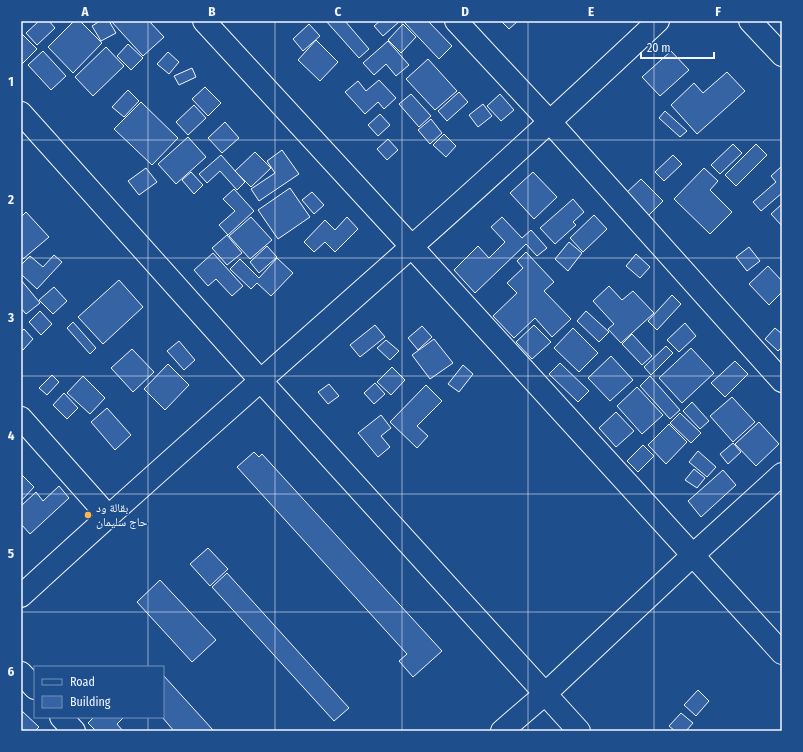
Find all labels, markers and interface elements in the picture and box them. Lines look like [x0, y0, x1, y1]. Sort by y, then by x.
text: A [80, 4, 89, 19]
text: B [208, 4, 216, 19]
text: C [335, 4, 342, 19]
text: D [461, 4, 469, 19]
text: E [588, 4, 594, 19]
text: F [715, 4, 721, 19]
scale bar [641, 34, 714, 60]
text: 20 m [647, 41, 671, 55]
text: 1 [8, 74, 14, 89]
text: 2 [7, 192, 14, 207]
text: 3 [7, 310, 14, 325]
text: 4 [8, 428, 15, 443]
place label: بقالة ود حاج سليمان [96, 501, 148, 529]
marker: بقالة ود حاج سليمان [83, 510, 93, 520]
text: 5 [8, 546, 14, 561]
text: 6 [8, 664, 15, 679]
legend [34, 666, 164, 718]
text: Road [70, 675, 95, 689]
text: Building [70, 695, 111, 709]

